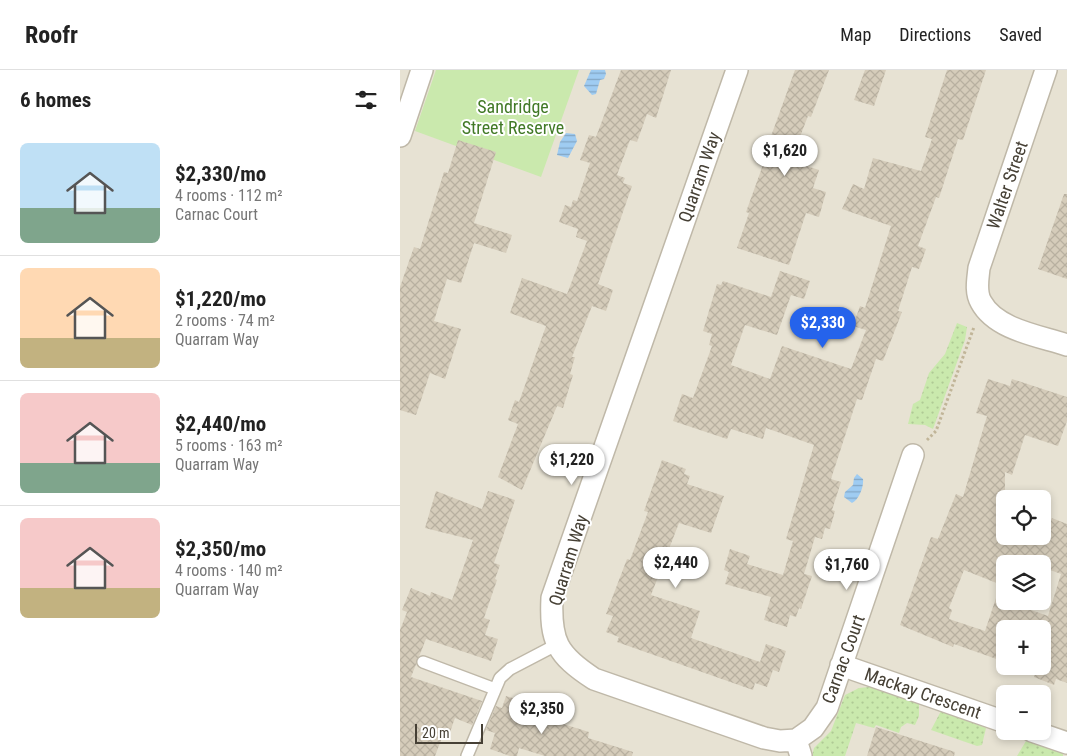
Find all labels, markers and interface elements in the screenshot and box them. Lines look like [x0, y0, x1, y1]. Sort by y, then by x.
text: Roofr [25, 21, 78, 49]
text: Map [840, 24, 871, 45]
text: Directions [899, 24, 971, 45]
text: Saved [999, 24, 1042, 45]
icon: filters [352, 86, 380, 114]
text: 6 homes [20, 88, 91, 112]
park label: Sandridge Street Reserve [462, 96, 564, 138]
street label: Quarram Way [674, 128, 724, 225]
pin: $1,620 [744, 134, 826, 177]
street label: Walter Street [982, 138, 1032, 232]
text: $1,620 [763, 141, 807, 160]
text: $2,330/mo [175, 162, 266, 186]
icon: home [60, 163, 120, 223]
text: 4 rooms · 112 m² [175, 186, 283, 205]
text: Carnac Court [175, 205, 258, 224]
text: $1,220/mo [175, 287, 266, 311]
icon: home [60, 288, 120, 348]
pin: $2,330 [782, 306, 864, 349]
text: 2 rooms · 74 m² [175, 311, 275, 330]
text: $2,330 [801, 313, 845, 332]
text: Quarram Way [175, 330, 259, 349]
text: $2,440/mo [175, 412, 266, 436]
icon: home [60, 413, 120, 473]
text: 5 rooms · 163 m² [175, 436, 283, 455]
pin: $1,220 [531, 444, 613, 486]
text: $1,220 [550, 450, 594, 469]
text: Quarram Way [175, 455, 259, 474]
map controls [996, 490, 1051, 740]
button: locate [996, 490, 1051, 545]
street label: Quarram Way [544, 511, 592, 608]
text: $2,350/mo [175, 537, 266, 561]
icon: home [60, 538, 120, 598]
pin: $2,440 [635, 546, 717, 589]
pin: $1,760 [806, 548, 888, 591]
text: $2,440 [654, 553, 698, 572]
text: $1,760 [825, 555, 869, 574]
button: layers [996, 555, 1051, 610]
text: 4 rooms · 140 m² [175, 561, 283, 580]
text: Quarram Way [175, 580, 259, 599]
street label: Carnac Court [817, 612, 869, 706]
button: + [996, 620, 1051, 675]
street label: Mackay Crescent [862, 663, 984, 723]
button: − [996, 685, 1051, 740]
pin: $2,350 [501, 692, 583, 735]
text: $2,350 [520, 699, 564, 718]
scale bar [415, 721, 482, 744]
text: 20 m [422, 725, 450, 741]

